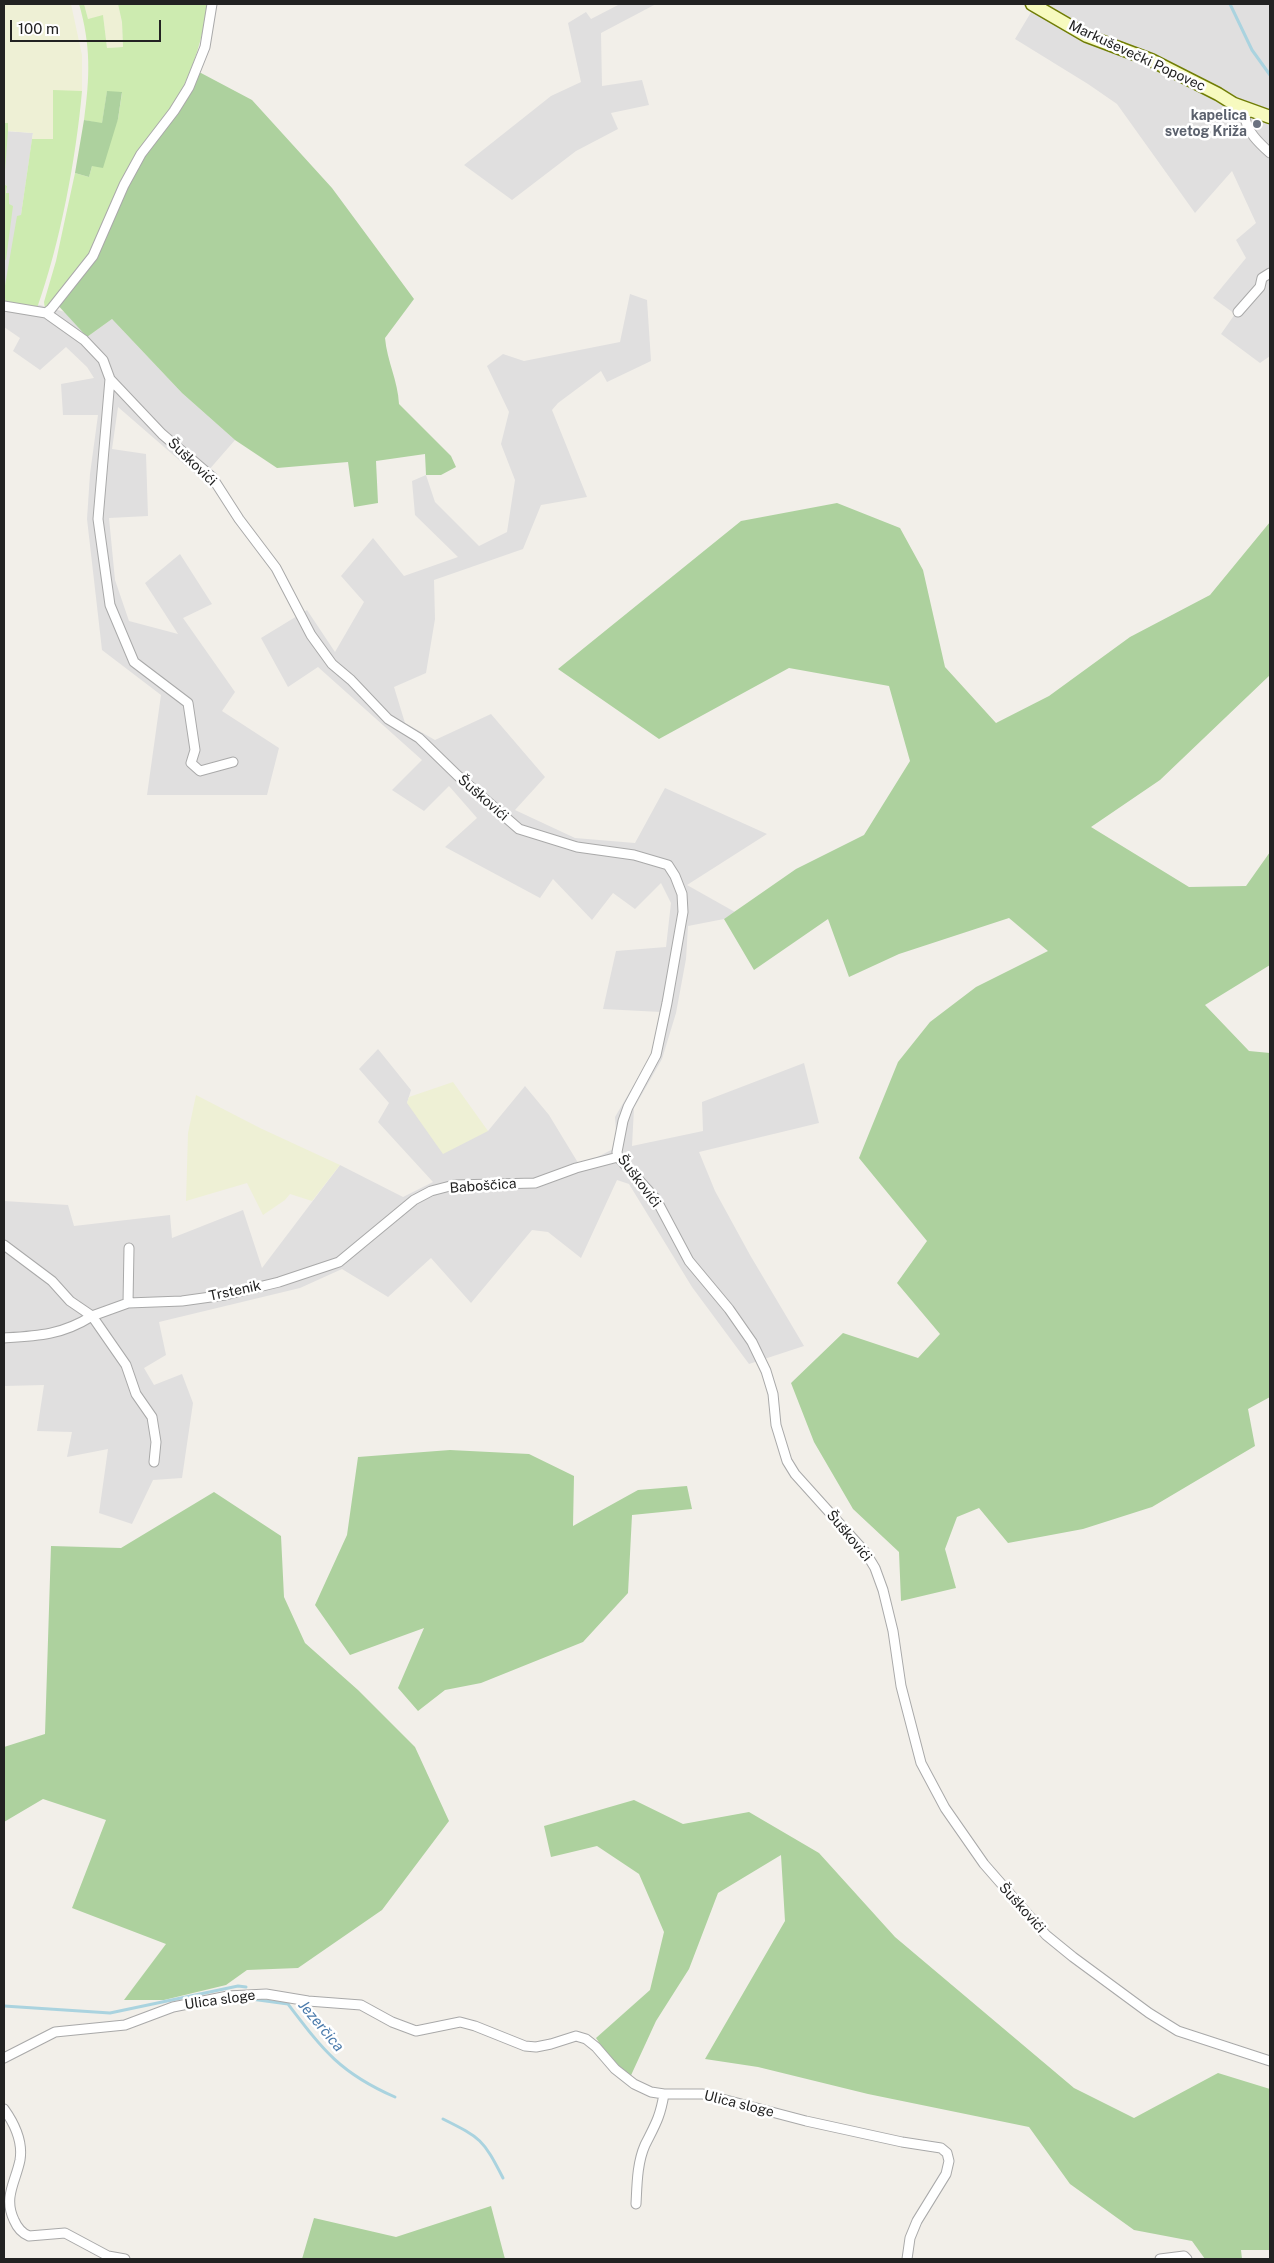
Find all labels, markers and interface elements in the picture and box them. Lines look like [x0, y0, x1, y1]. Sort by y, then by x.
scale bar [12, 10, 164, 42]
street label: Markuševečki Popovec [1066, 17, 1208, 95]
text: 100 m [18, 20, 59, 37]
place label: kapelica svetog Križa [1165, 108, 1247, 140]
marker: kapelica svetog Križa [1251, 118, 1263, 130]
street label: Šuškovići [164, 435, 220, 489]
street label: Šuškovići [454, 771, 512, 825]
street label: Šuškovići [614, 1151, 664, 1211]
street label: Baboščica [449, 1175, 517, 1197]
street label: Trstenik [207, 1277, 263, 1305]
street label: Šuškovići [823, 1507, 875, 1565]
street label: Šuškovići [995, 1880, 1049, 1936]
street label: Ulica sloge [183, 1987, 257, 2013]
water label: Jezerčica [294, 1997, 348, 2055]
street label: Ulica sloge [702, 2087, 776, 2121]

